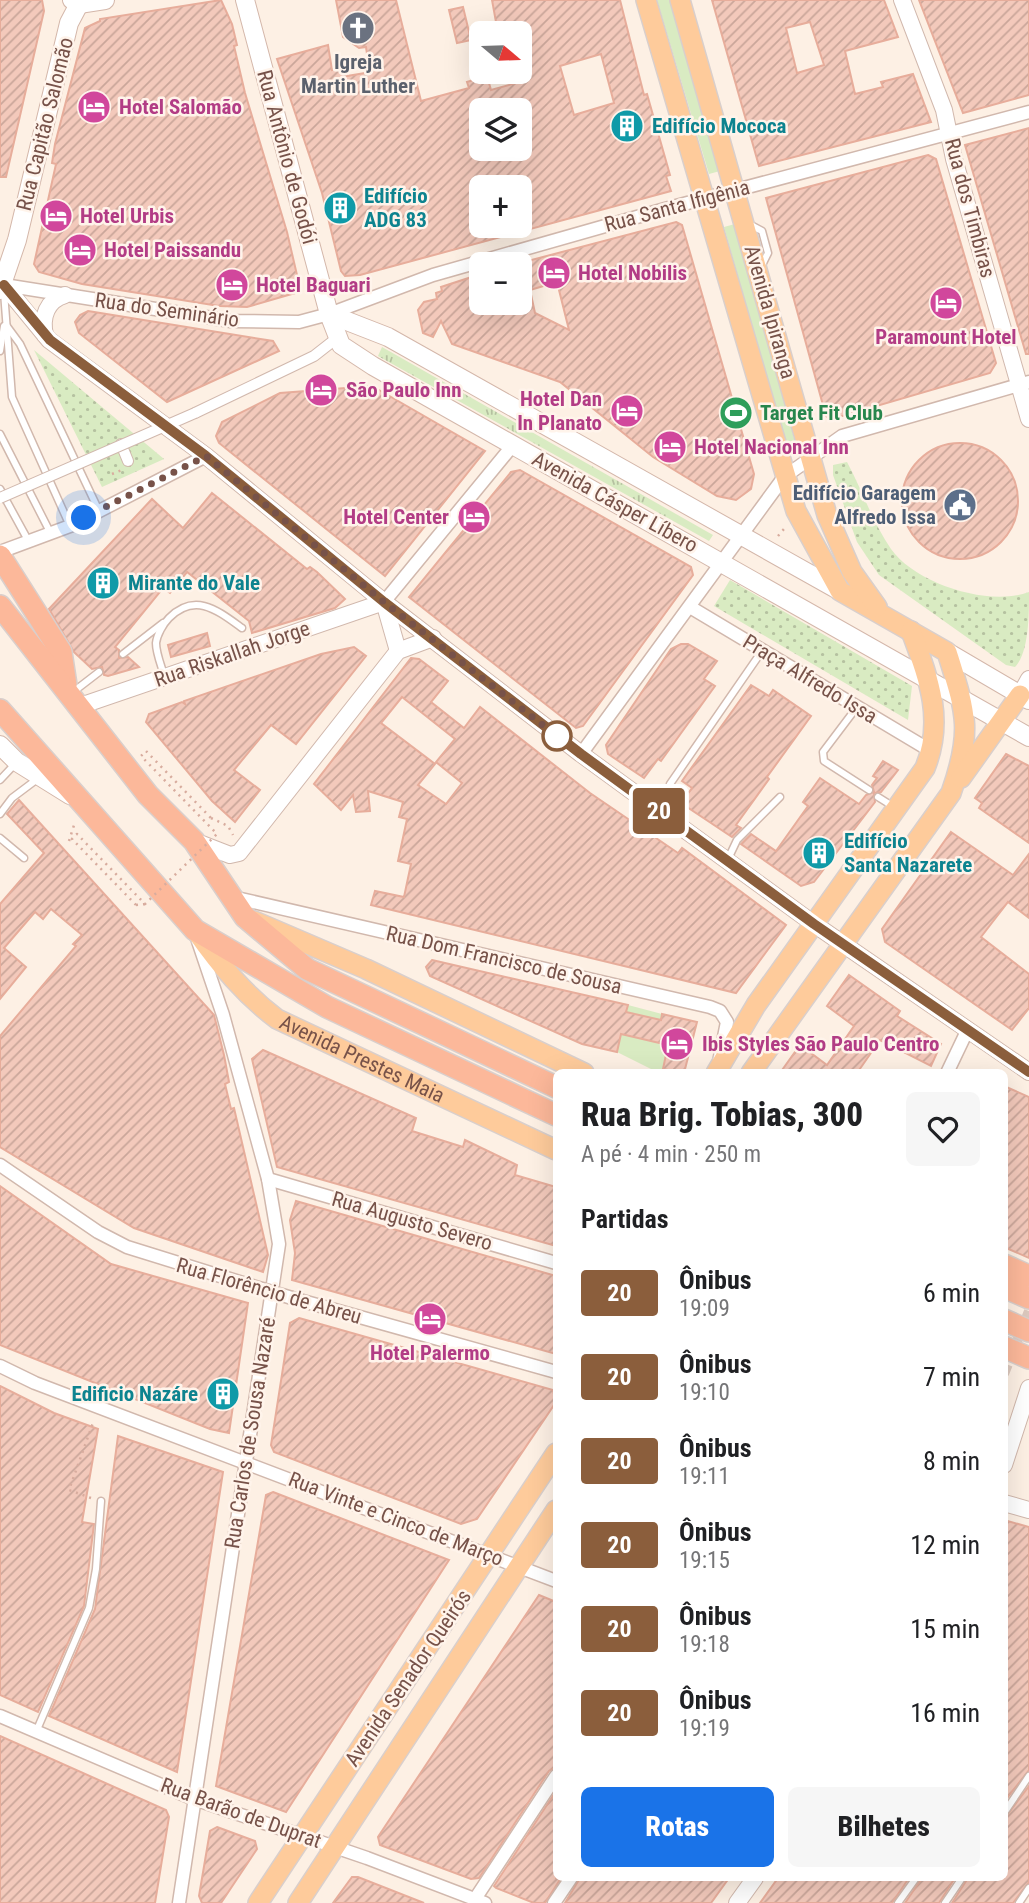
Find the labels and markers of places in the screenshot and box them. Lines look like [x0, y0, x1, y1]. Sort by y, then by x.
church icon: Igreja Martin Luther [339, 9, 377, 47]
place label: Igreja Martin Luther [301, 50, 415, 98]
hotel icon: Hotel Salomão [75, 88, 113, 126]
place label: Hotel Salomão [119, 95, 242, 119]
building icon: Edifício Mococa [608, 107, 646, 145]
place label: Edifício Mococa [652, 114, 787, 138]
place label: Edifício ADG 83 [364, 184, 428, 232]
building icon: Edifício ADG 83 [321, 189, 359, 227]
hotel icon: Hotel Urbis [37, 197, 75, 235]
place label: Hotel Urbis [80, 204, 174, 228]
hotel icon: Hotel Paissandu [61, 231, 99, 269]
place label: Hotel Paissandu [104, 238, 241, 262]
hotel icon: Hotel Nobilis [535, 254, 573, 292]
place label: Hotel Nobilis [578, 261, 687, 285]
hotel icon: Hotel Baguari [213, 266, 251, 304]
place label: Hotel Baguari [256, 273, 371, 297]
hotel icon: Paramount Hotel [927, 284, 965, 322]
place label: Paramount Hotel [875, 325, 1017, 349]
hotel icon: São Paulo Inn [302, 371, 340, 409]
place label: São Paulo Inn [346, 378, 461, 402]
place label: Hotel Dan In Planato [517, 387, 602, 435]
hotel icon: Hotel Dan In Planato [608, 392, 646, 430]
sports icon: Target Fit Club [717, 394, 755, 432]
place label: Target Fit Club [760, 401, 883, 425]
hotel icon: Hotel Nacional Inn [651, 428, 689, 466]
place label: Hotel Nacional Inn [694, 435, 849, 459]
place label: Edifício Garagem Alfredo Issa [793, 481, 936, 529]
public building icon: Edifício Garagem Alfredo Issa [941, 486, 979, 524]
hotel icon: Hotel Center [455, 498, 493, 536]
place label: Hotel Center [343, 505, 449, 529]
building icon: Mirante do Vale [84, 564, 122, 602]
place label: Mirante do Vale [128, 571, 260, 595]
unlabelled marker [542, 721, 572, 751]
place label: Edifício Santa Nazarete [844, 829, 972, 877]
building icon: Edifício Santa Nazarete [800, 834, 838, 872]
hotel icon: Ibis Styles São Paulo Centro [658, 1025, 696, 1063]
place label: Ibis Styles São Paulo Centro [702, 1032, 940, 1056]
hotel icon: Hotel Palermo [411, 1300, 449, 1338]
place label: Hotel Palermo [370, 1341, 490, 1365]
building icon: Edificio Nazáre [204, 1375, 242, 1413]
place label: Edificio Nazáre [72, 1382, 198, 1406]

